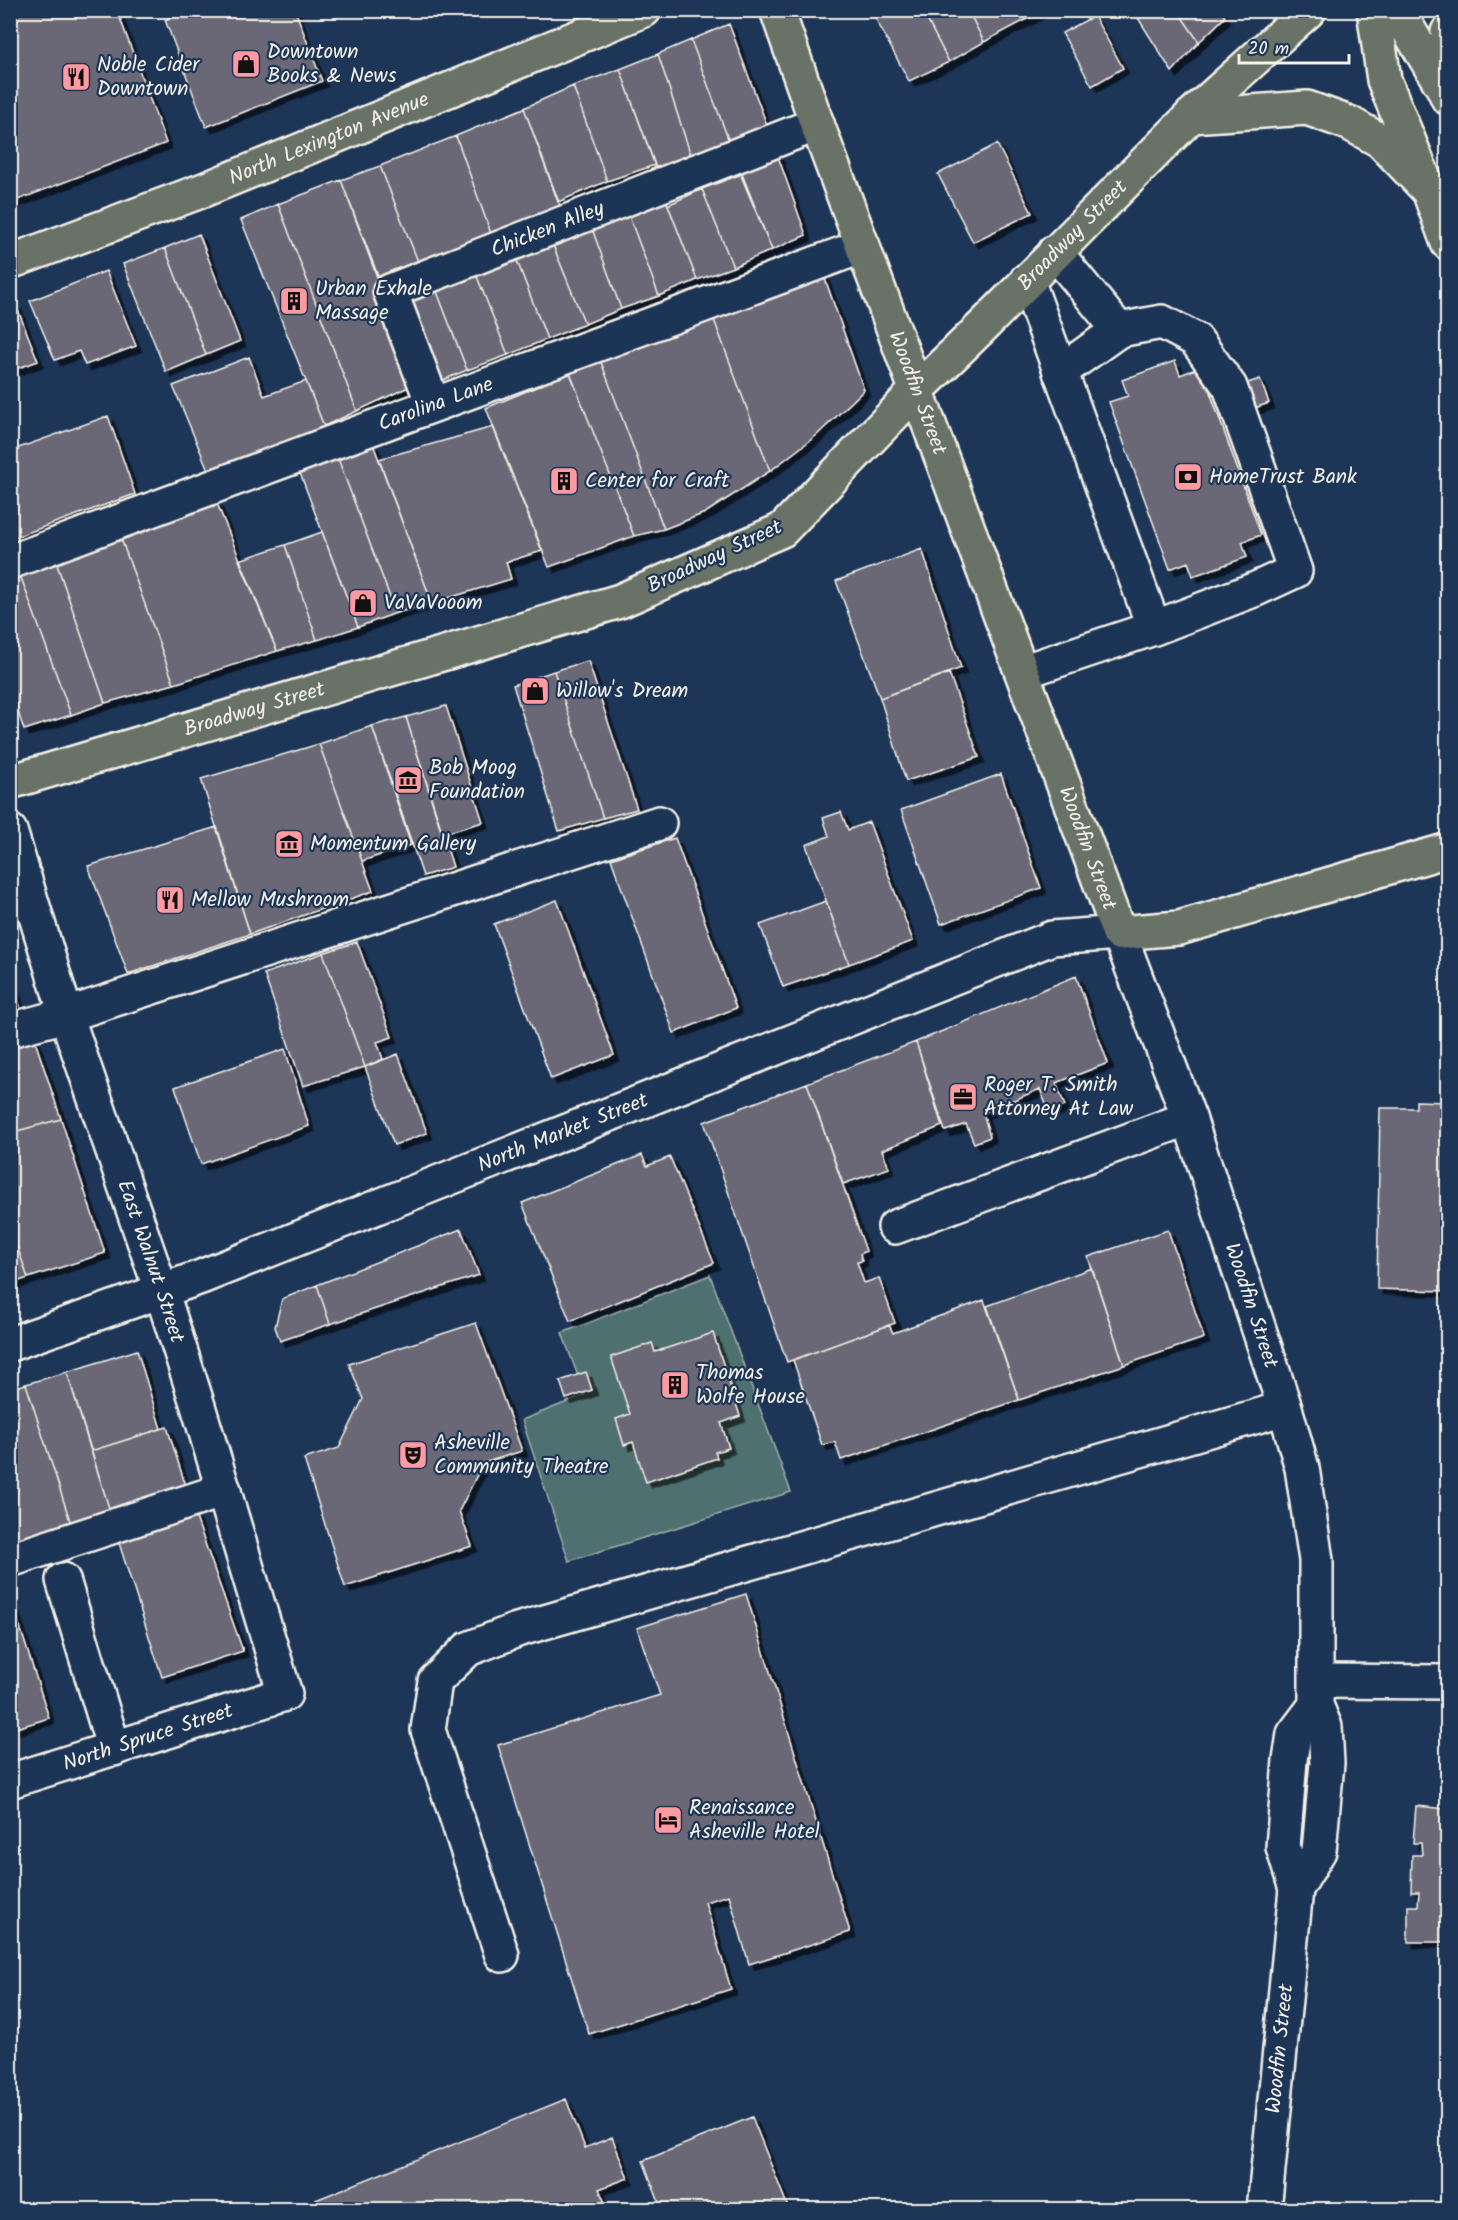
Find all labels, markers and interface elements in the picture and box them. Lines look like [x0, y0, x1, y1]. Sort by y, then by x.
scale bar [1239, 27, 1348, 65]
text: 20 m [1248, 35, 1289, 64]
place label: Downtown Books & News [267, 36, 397, 93]
shop icon: Downtown Books & News [230, 48, 262, 80]
place label: Noble Cider Downtown [97, 49, 200, 106]
restaurant icon: Noble Cider Downtown [60, 61, 92, 93]
street label: North Lexington Avenue [224, 83, 435, 194]
street label: Broadway Street [1010, 171, 1136, 299]
street label: Chicken Alley [486, 192, 609, 267]
place label: Urban Exhale Massage [315, 273, 432, 330]
building icon: Urban Exhale Massage [278, 285, 310, 317]
street label: Woodfin Street [879, 326, 956, 461]
street label: Carolina Lane [373, 368, 498, 441]
bank icon: HomeTrust Bank [1172, 461, 1204, 493]
place label: HomeTrust Bank [1209, 461, 1357, 494]
building icon: Center for Craft [548, 465, 580, 497]
place label: Center for Craft [585, 465, 730, 498]
street label: Broadway Street [642, 511, 789, 603]
shop icon: VaVaVooom [347, 587, 379, 619]
place label: VaVaVooom [384, 587, 482, 620]
street label: Broadway Street [180, 673, 330, 746]
shop icon: Willow's Dream [519, 675, 551, 707]
place label: Willow's Dream [556, 675, 688, 708]
place label: Bob Moog Foundation [429, 752, 525, 809]
museum icon: Bob Moog Foundation [392, 764, 424, 796]
street label: Woodfin Street [1049, 782, 1126, 916]
museum icon: Momentum Gallery [273, 828, 305, 860]
place label: Momentum Gallery [310, 828, 476, 861]
restaurant icon: Mellow Mushroom [154, 884, 186, 916]
place label: Mellow Mushroom [191, 884, 349, 917]
place label: Roger T. Smith Attorney At Law [984, 1069, 1134, 1126]
office icon: Roger T. Smith Attorney At Law [947, 1081, 979, 1113]
street label: North Market Street [473, 1084, 654, 1182]
street label: East Walnut Street [108, 1176, 194, 1348]
street label: Woodfin Street [1215, 1239, 1287, 1373]
place label: Thomas Wolfe House [696, 1357, 805, 1414]
building icon: Thomas Wolfe House [659, 1369, 691, 1401]
place label: Asheville Community Theatre [434, 1427, 609, 1484]
theatre icon: Asheville Community Theatre [397, 1439, 429, 1471]
street label: North Spruce Street [59, 1695, 238, 1781]
place label: Renaissance Asheville Hotel [689, 1792, 820, 1849]
hotel icon: Renaissance Asheville Hotel [652, 1804, 684, 1836]
street label: Woodfin Street [1257, 1982, 1303, 2115]

